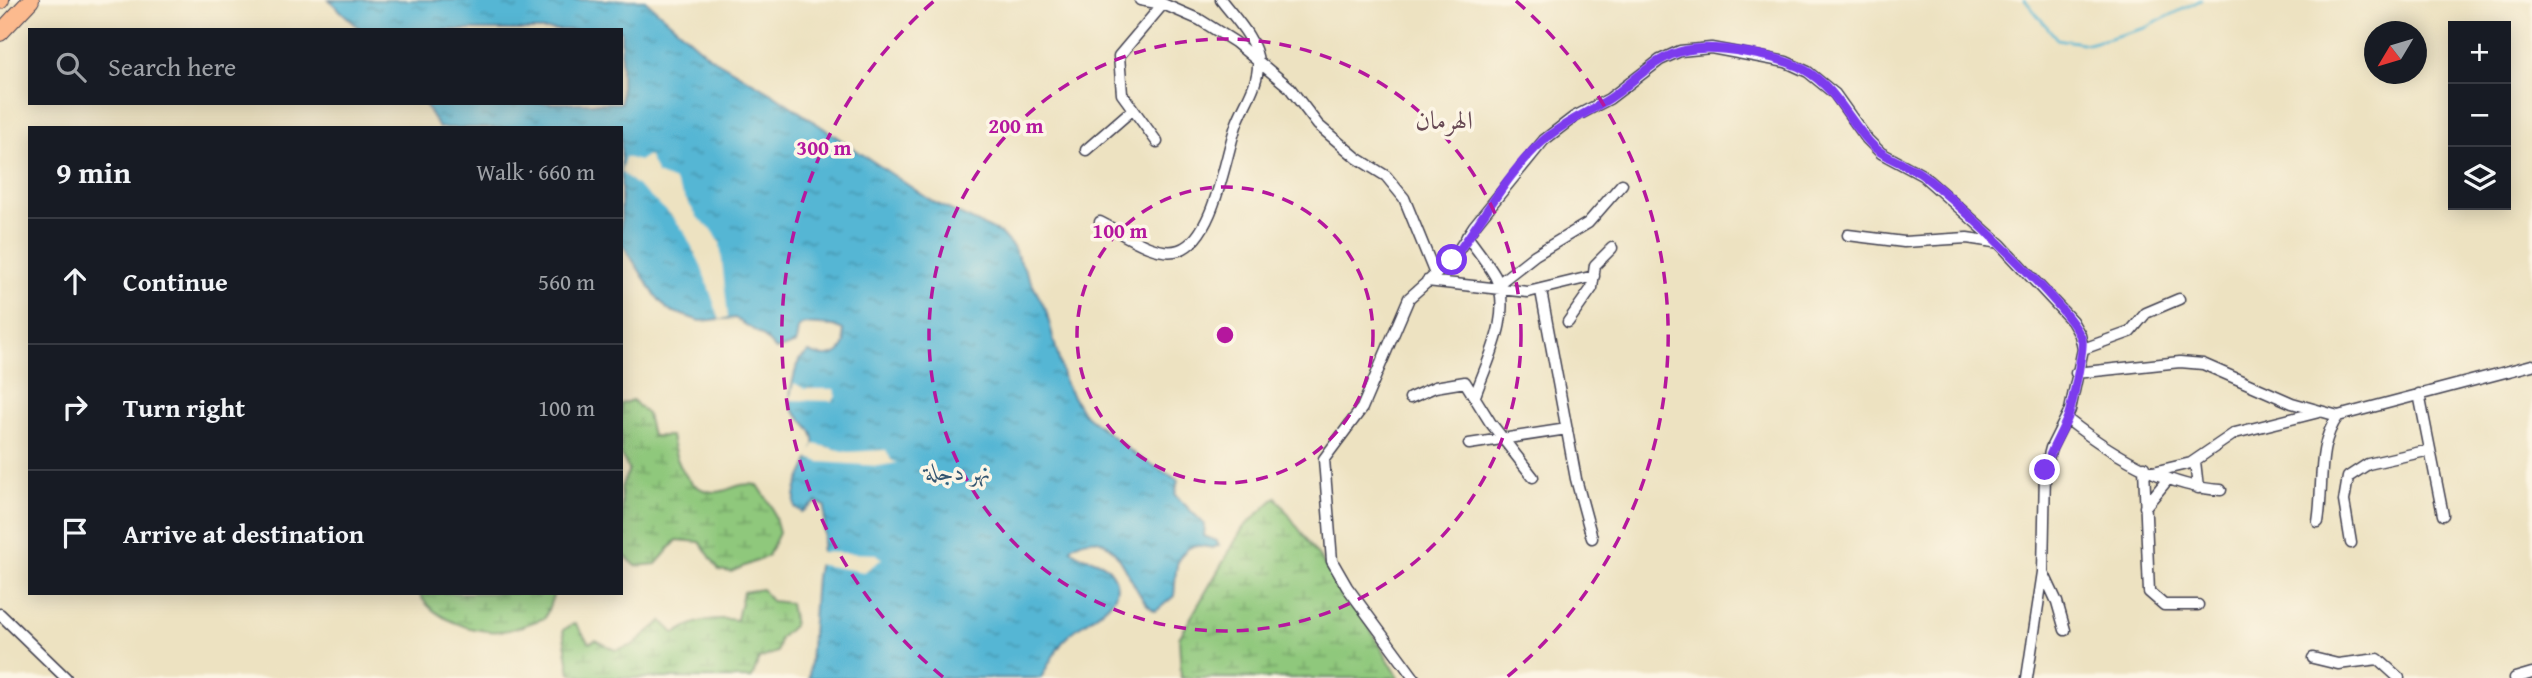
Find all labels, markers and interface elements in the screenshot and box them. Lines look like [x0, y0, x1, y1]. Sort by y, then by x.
north arrow [2364, 21, 2427, 84]
map controls [2448, 21, 2511, 210]
button: + [2448, 21, 2511, 84]
search box [28, 28, 623, 105]
text: Search here [108, 47, 236, 86]
icon: search [52, 48, 90, 86]
button: − [2448, 84, 2511, 147]
district label: الهرمان [1415, 100, 1473, 139]
text: 200 m [988, 110, 1044, 141]
text: 300 m [796, 132, 852, 163]
button: layers [2448, 147, 2511, 210]
text: 9 min [56, 150, 131, 194]
text: Walk · 660 m [476, 155, 595, 188]
text: 100 m [1092, 215, 1148, 246]
route start [1436, 244, 1467, 275]
icon: ahead [56, 262, 94, 300]
text: Continue [123, 262, 228, 301]
text: 560 m [538, 265, 595, 298]
centre of rings [1213, 323, 1237, 347]
icon: right [56, 388, 94, 426]
text: Turn right [123, 388, 245, 427]
text: 100 m [538, 391, 595, 424]
water label: نهر دجلة [922, 454, 991, 489]
route end [2029, 454, 2060, 485]
icon: arrive [56, 514, 94, 552]
text: Arrive at destination [123, 514, 364, 553]

